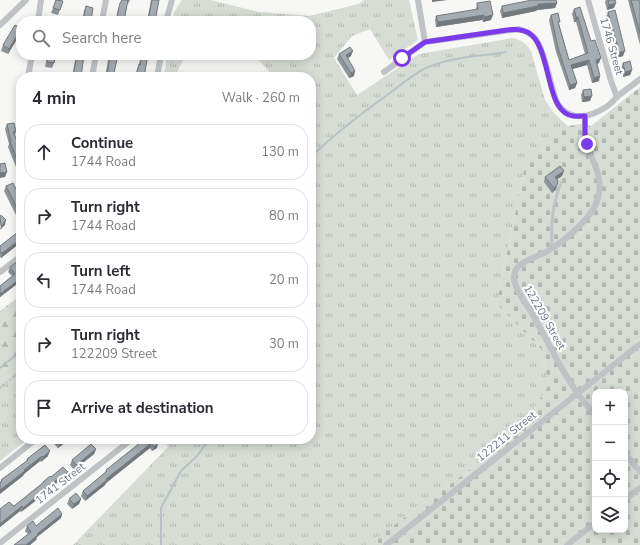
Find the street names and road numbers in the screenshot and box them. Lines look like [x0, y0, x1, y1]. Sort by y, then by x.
street label: 1746 Street [596, 16, 627, 77]
street label: 122209 Street [520, 282, 569, 352]
street label: 122211 Street [473, 408, 539, 465]
street label: 1741 Street [32, 459, 88, 508]

